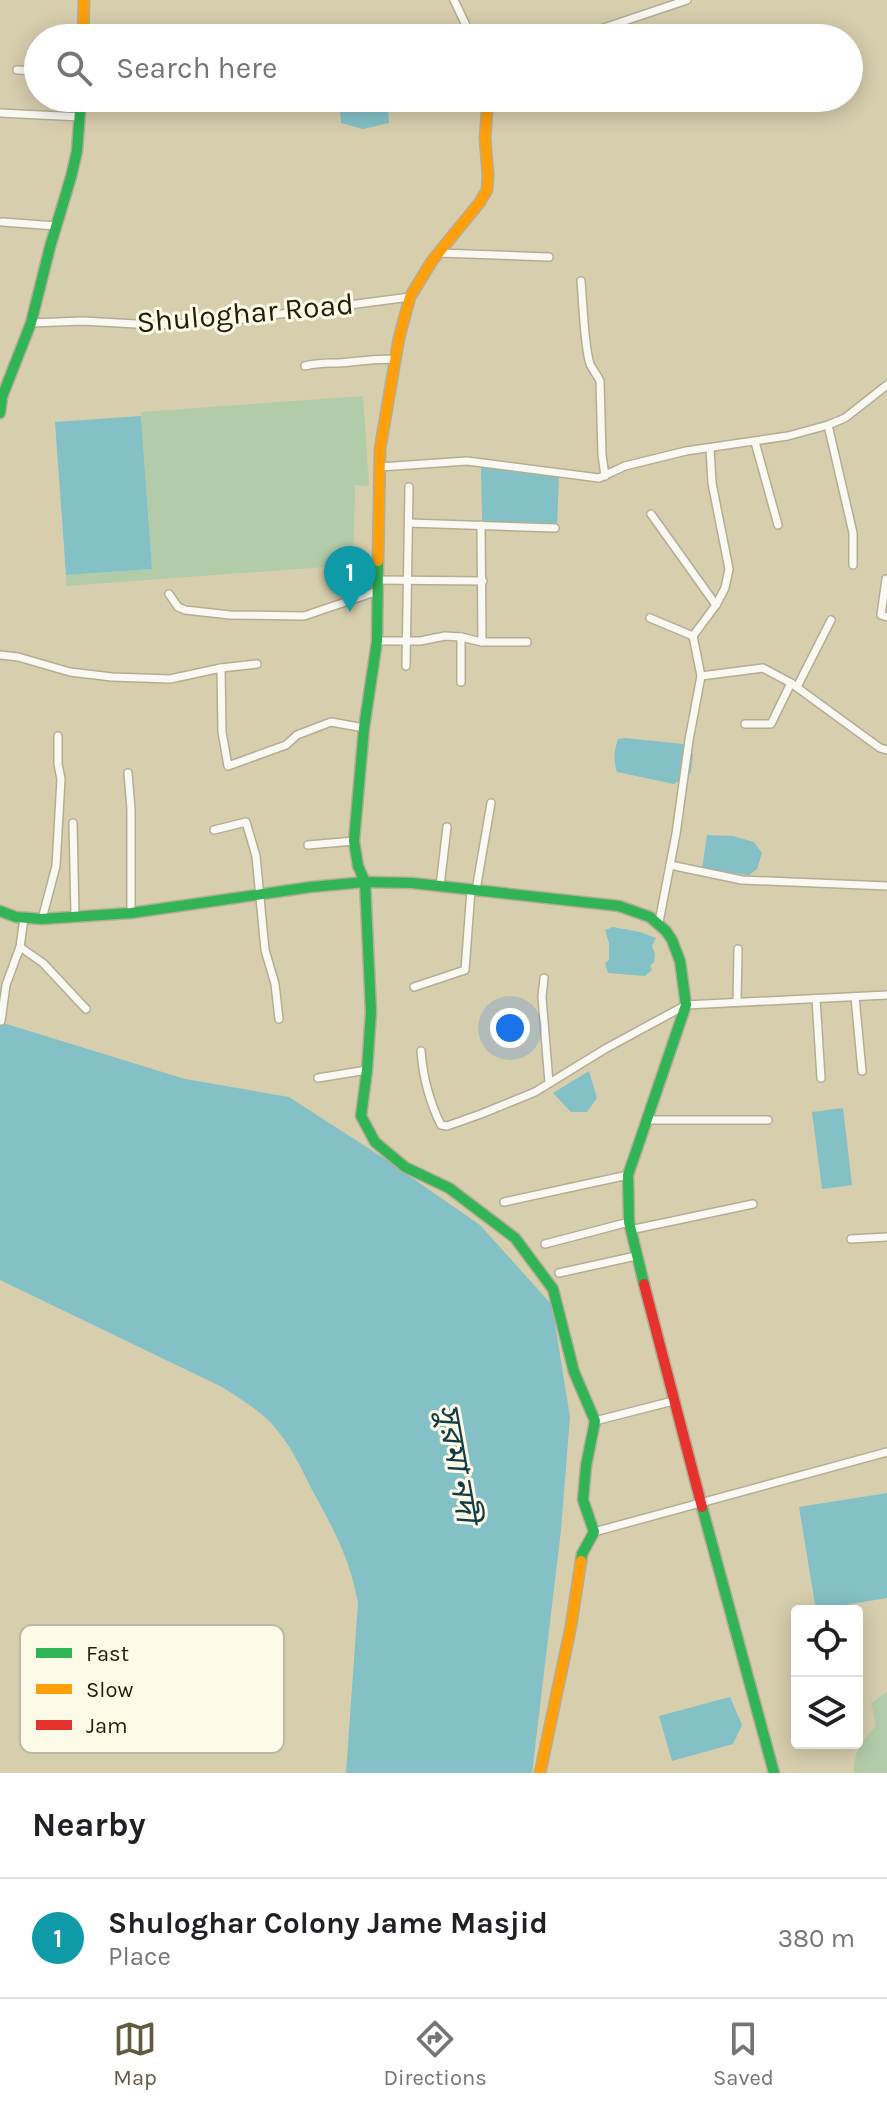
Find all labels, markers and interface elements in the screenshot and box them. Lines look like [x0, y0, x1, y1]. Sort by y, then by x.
search box [24, 24, 863, 112]
icon: search [52, 46, 96, 90]
text: Search here [116, 50, 277, 86]
street label: Shuloghar Road [135, 286, 355, 340]
pin: 1 [324, 546, 376, 612]
your location [490, 1008, 530, 1048]
water label: সুরমা নদী [429, 1401, 488, 1531]
map controls [791, 1605, 863, 1749]
button: locate [791, 1605, 863, 1677]
legend [20, 1625, 284, 1753]
text: Fast [86, 1641, 129, 1667]
text: Slow [86, 1677, 133, 1703]
button: layers [791, 1677, 863, 1749]
text: Jam [86, 1713, 128, 1739]
text: Nearby [32, 1805, 146, 1845]
text: Shuloghar Colony Jame Masjid [108, 1905, 548, 1941]
text: 1 [53, 1923, 63, 1954]
text: 380 m [778, 1923, 855, 1954]
text: Place [108, 1941, 171, 1972]
tab: Map [113, 2017, 157, 2091]
tab: Directions [383, 2017, 487, 2091]
tab: Saved [713, 2017, 774, 2091]

